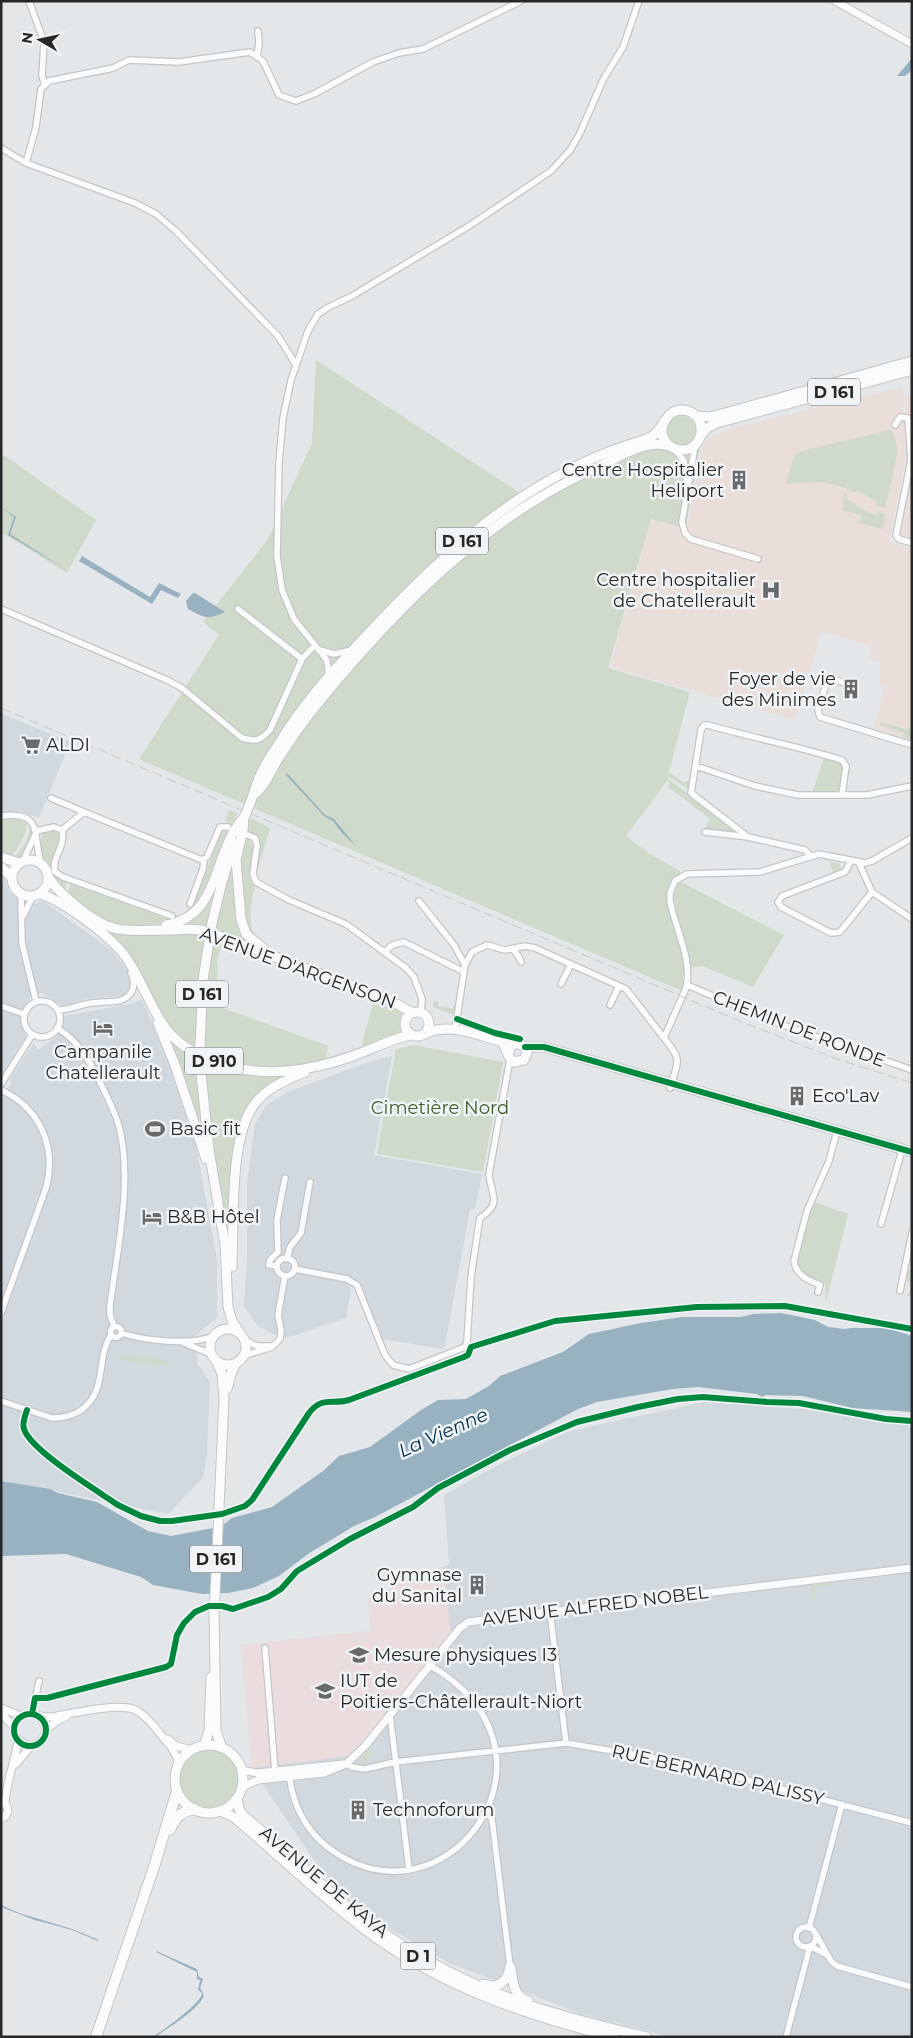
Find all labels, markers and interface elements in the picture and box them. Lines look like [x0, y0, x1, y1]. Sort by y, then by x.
north arrow [15, 15, 65, 65]
text: N [17, 31, 37, 45]
road number: D 161 [808, 378, 860, 406]
place label: Centre Hospitalier Heliport [562, 459, 724, 502]
building icon: Centre Hospitalier Heliport [728, 469, 750, 491]
road number: D 161 [436, 528, 488, 554]
place label: Centre hospitalier de Chatellerault [596, 569, 756, 612]
hospital icon: Centre hospitalier de Chatellerault [760, 579, 782, 601]
place label: Foyer de vie des Minimes [722, 668, 836, 711]
building icon: Foyer de vie des Minimes [840, 678, 862, 700]
supermarket icon: ALDI [20, 734, 42, 756]
place label: ALDI [46, 734, 90, 756]
street label: AVENUE D'ARGENSON [197, 922, 399, 1014]
road number: D 161 [176, 981, 228, 1008]
street label: CHEMIN DE RONDE [710, 986, 888, 1072]
hotel icon: Campanile Chatellerault [92, 1017, 114, 1039]
place label: Campanile Chatellerault [45, 1041, 161, 1084]
road number: D 910 [185, 1048, 243, 1074]
building icon: Eco'Lav [786, 1085, 808, 1107]
place label: Eco'Lav [812, 1085, 880, 1107]
park label: Cimetière Nord [371, 1097, 509, 1119]
sports icon: Basic fit [144, 1118, 166, 1140]
place label: Basic fit [170, 1118, 241, 1140]
hotel icon: B&B Hôtel [141, 1206, 163, 1228]
place label: B&B Hôtel [167, 1206, 260, 1228]
water label: La Vienne [395, 1403, 492, 1462]
road number: D 161 [190, 1546, 242, 1572]
place label: Gymnase du Sanital [372, 1564, 462, 1607]
building icon: Gymnase du Sanital [466, 1574, 488, 1596]
street label: AVENUE ALFRED NOBEL [481, 1581, 710, 1631]
school or university icon: Mesure physiques I3 [348, 1644, 370, 1666]
place label: Mesure physiques I3 [374, 1644, 557, 1666]
place label: IUT de Poitiers-Châtellerault-Niort [340, 1670, 582, 1713]
school or university icon: IUT de Poitiers-Châtellerault-Niort [314, 1680, 336, 1702]
street label: RUE BERNARD PALISSY [610, 1740, 827, 1810]
building icon: Technoforum [347, 1799, 369, 1821]
place label: Technoforum [373, 1799, 494, 1821]
street label: AVENUE DE KAYA [255, 1822, 393, 1942]
road number: D 1 [400, 1942, 436, 1970]

